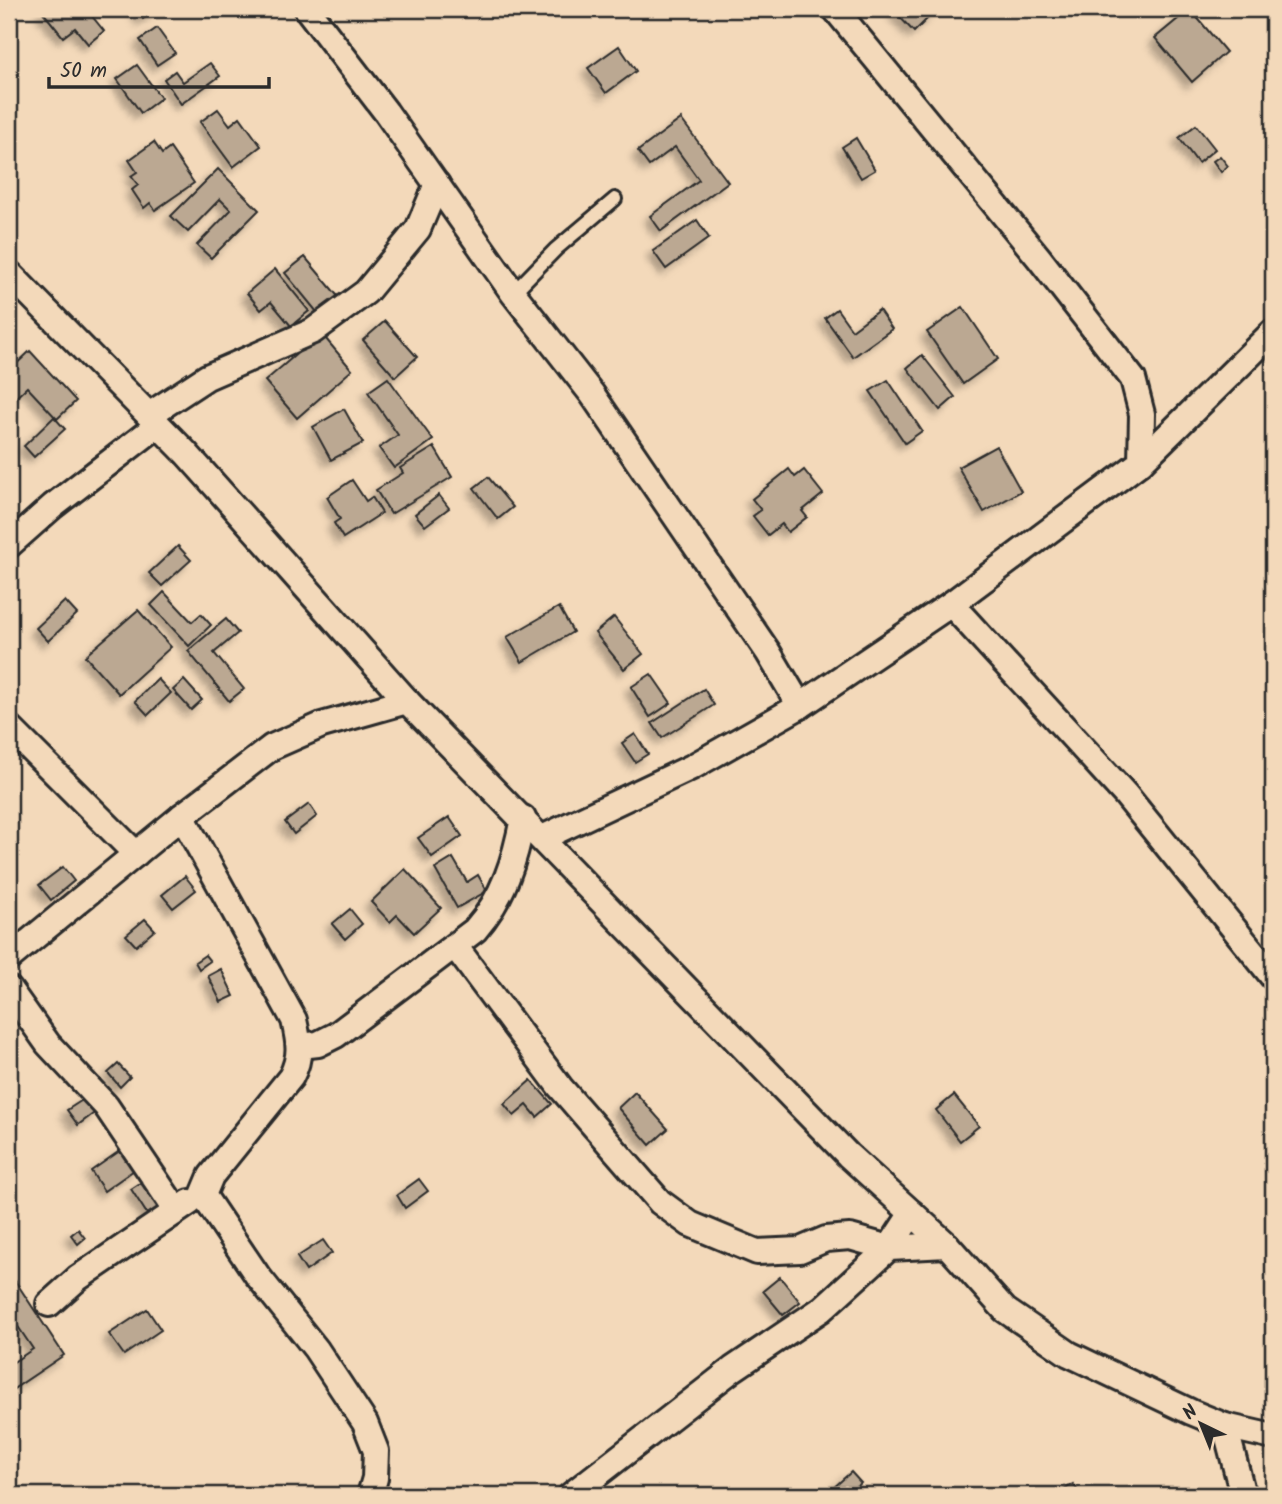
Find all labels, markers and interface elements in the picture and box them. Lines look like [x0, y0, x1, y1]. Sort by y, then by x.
scale bar [49, 46, 270, 90]
text: 50 m [60, 55, 107, 88]
north arrow [1166, 1388, 1236, 1458]
text: N [1176, 1398, 1205, 1428]

